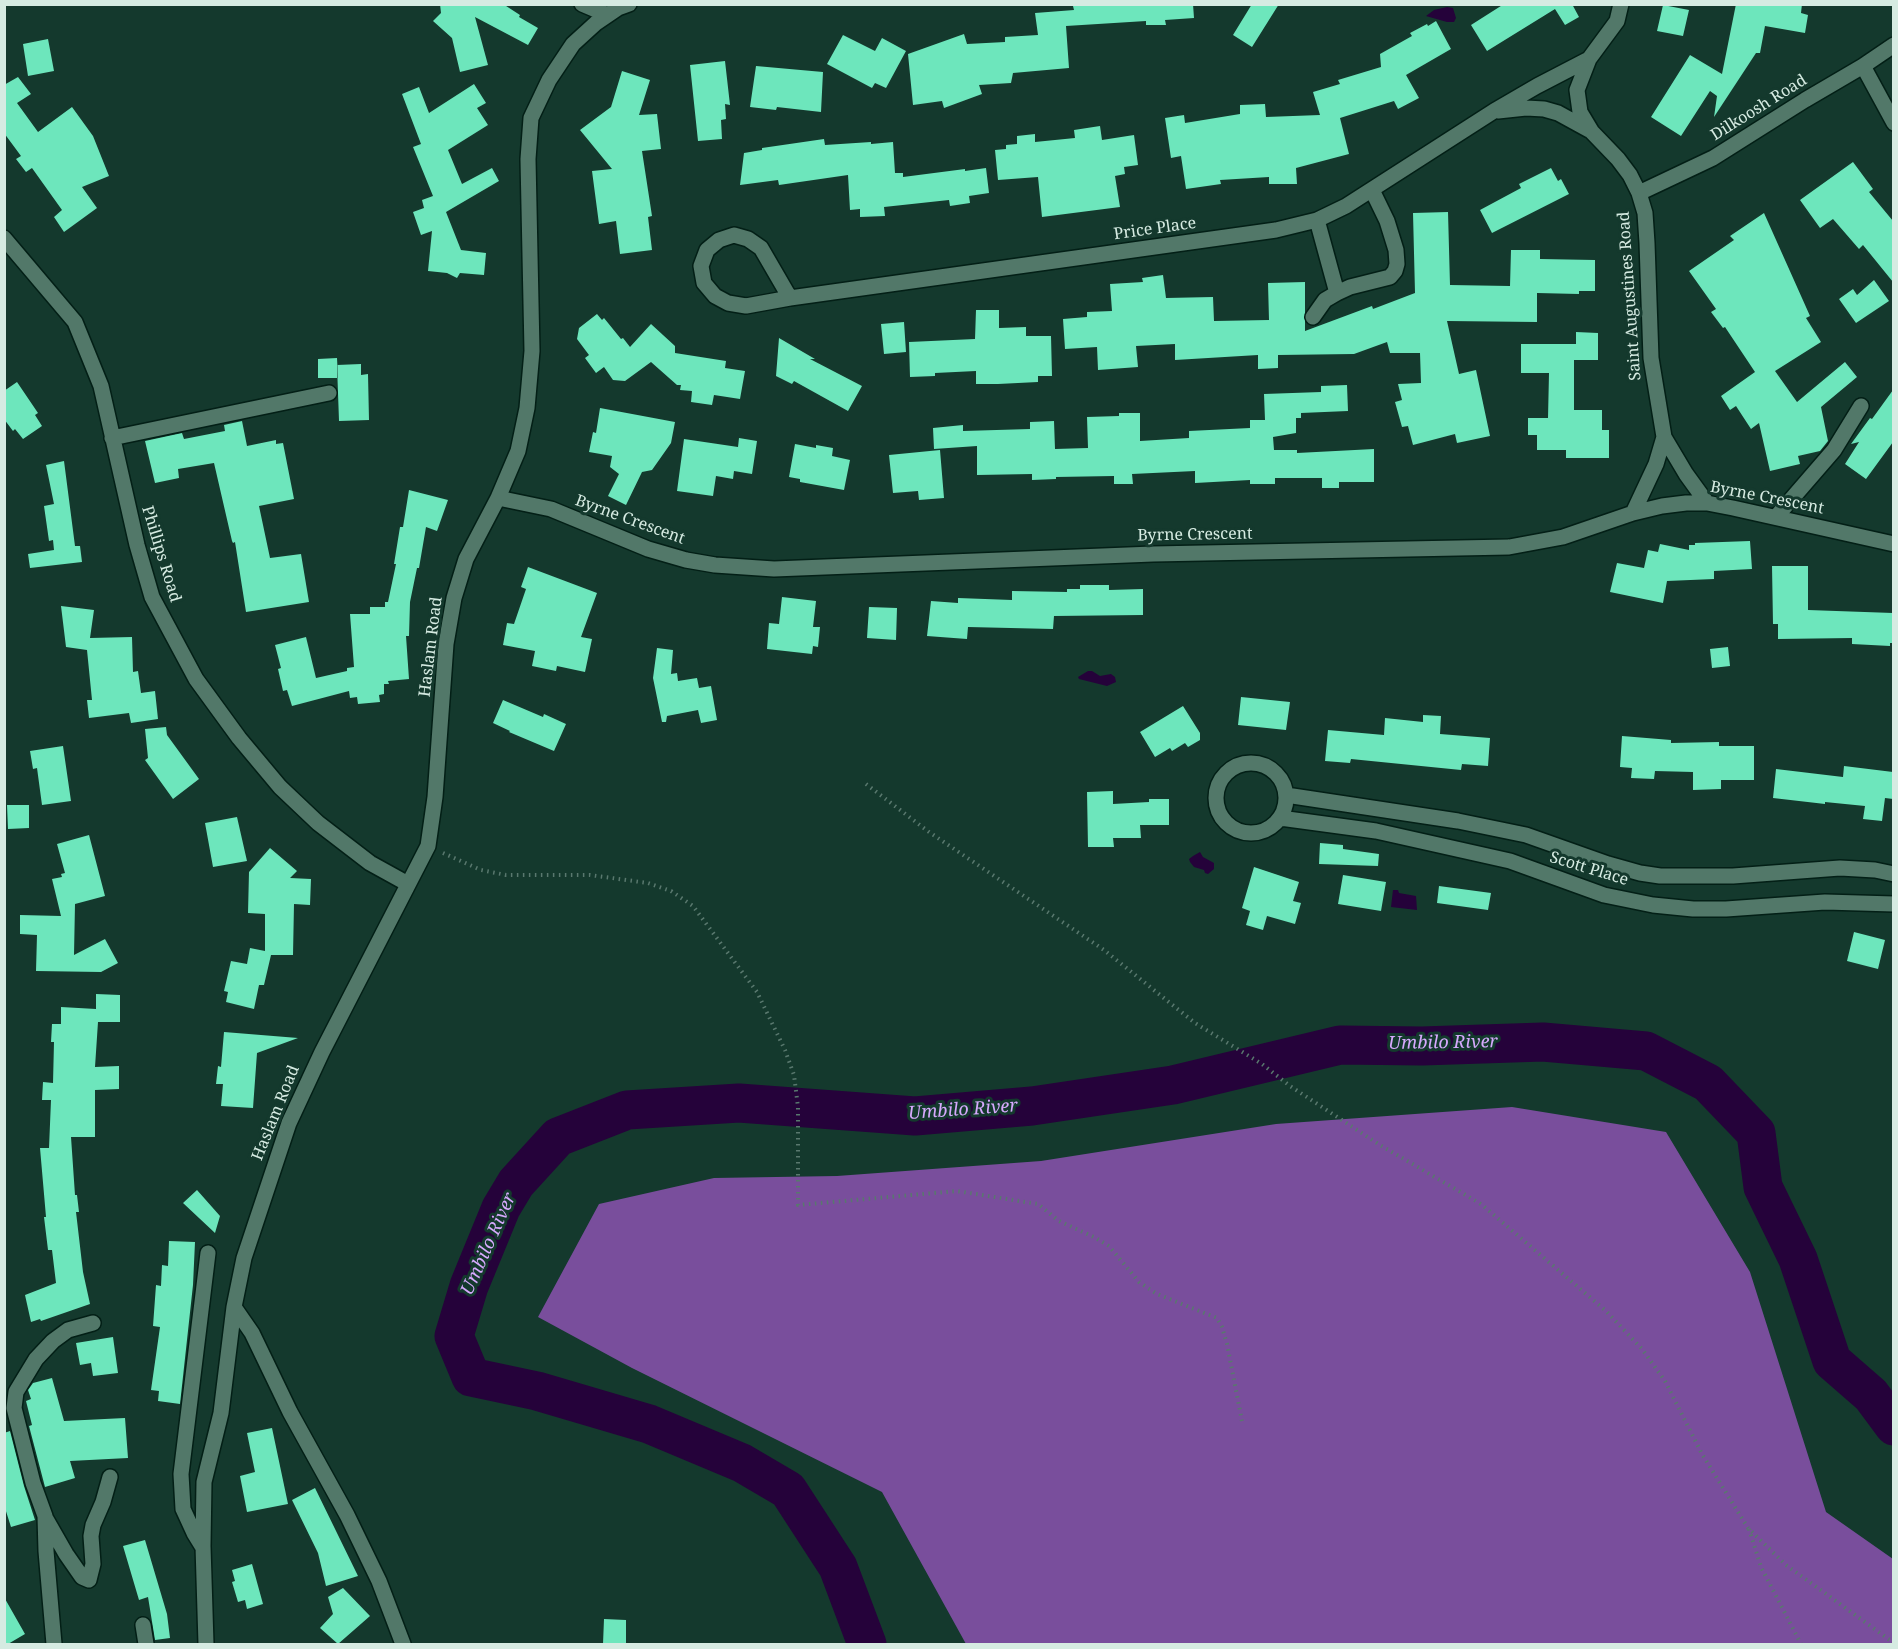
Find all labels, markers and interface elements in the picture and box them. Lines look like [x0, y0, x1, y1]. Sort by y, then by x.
street label: Dilkoosh Road [1708, 71, 1810, 145]
street label: Saint Augustines Road [1615, 211, 1645, 381]
street label: Price Place [1113, 214, 1197, 244]
street label: Byrne Crescent [1709, 478, 1825, 518]
street label: Byrne Crescent [573, 491, 687, 549]
street label: Phillips Road [137, 504, 185, 604]
street label: Byrne Crescent [1137, 524, 1253, 546]
street label: Haslam Road [415, 596, 447, 698]
street label: Scott Place [1547, 848, 1631, 890]
water label: Umbilo River [1388, 1031, 1498, 1055]
street label: Haslam Road [248, 1063, 304, 1163]
water label: Umbilo River [908, 1095, 1018, 1125]
water label: Umbilo River [457, 1189, 521, 1299]

